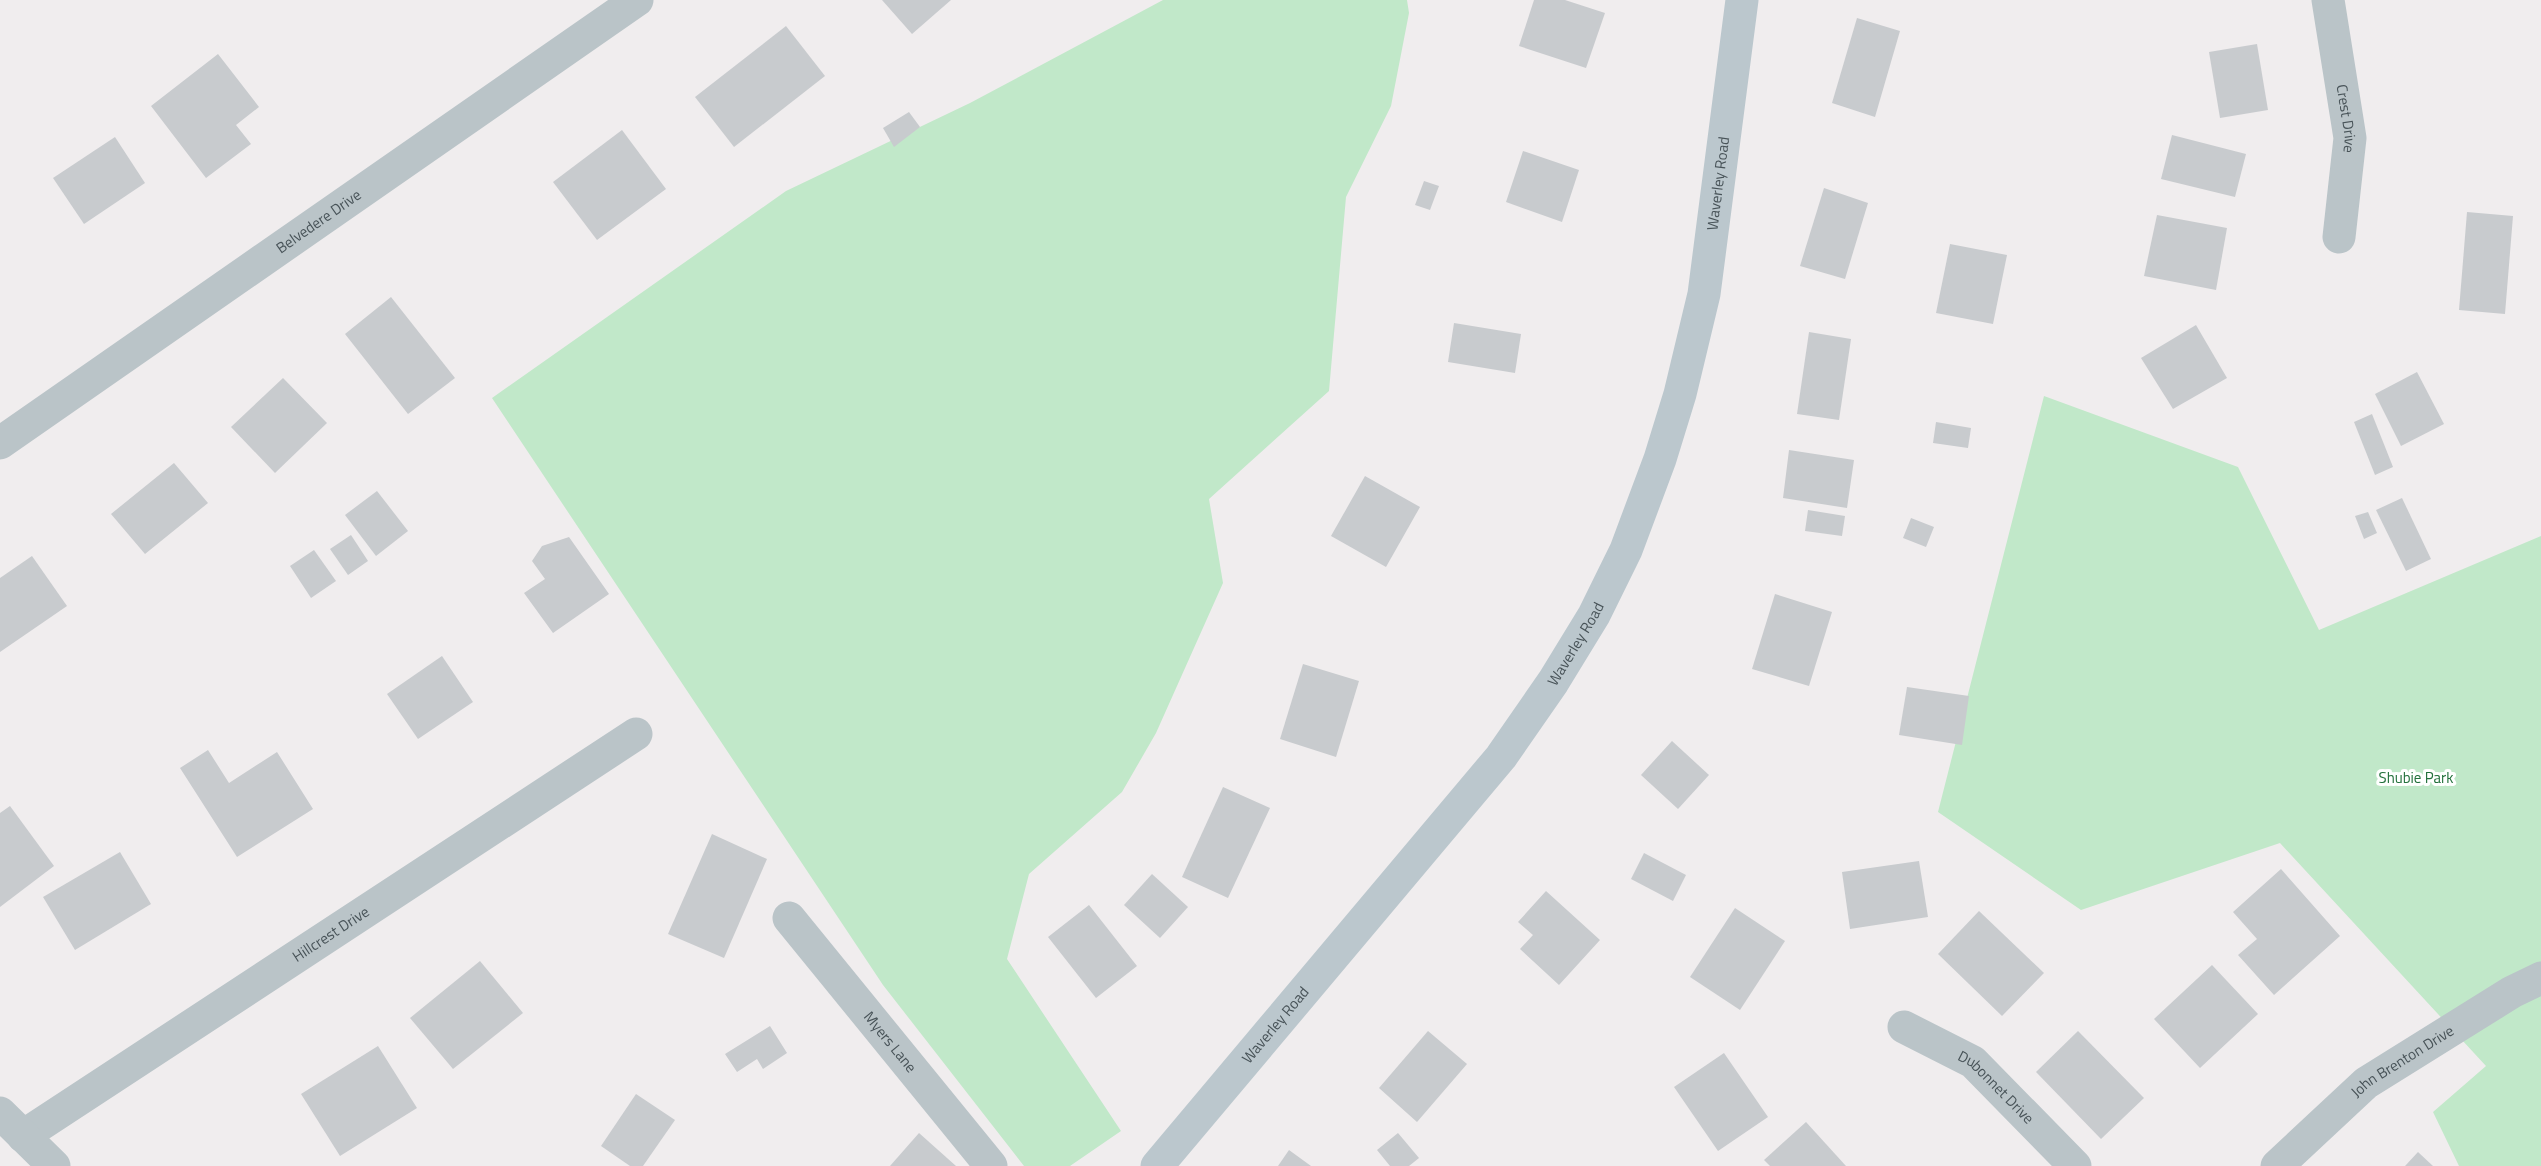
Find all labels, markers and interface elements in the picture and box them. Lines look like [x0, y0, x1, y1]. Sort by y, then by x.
street label: Crest Drive [2331, 82, 2362, 154]
street label: Waverley Road [1700, 135, 1735, 232]
street label: Belvedere Drive [271, 183, 366, 259]
street label: Waverley Road [1541, 598, 1610, 690]
park label: Shubie Park [2379, 766, 2453, 789]
street label: Hillcrest Drive [287, 900, 374, 968]
street label: Waverley Road [1236, 981, 1314, 1068]
street label: Myers Lane [858, 1006, 922, 1077]
street label: John Brenton Drive [2345, 1019, 2458, 1103]
street label: Dubonnet Drive [1954, 1044, 2040, 1129]

